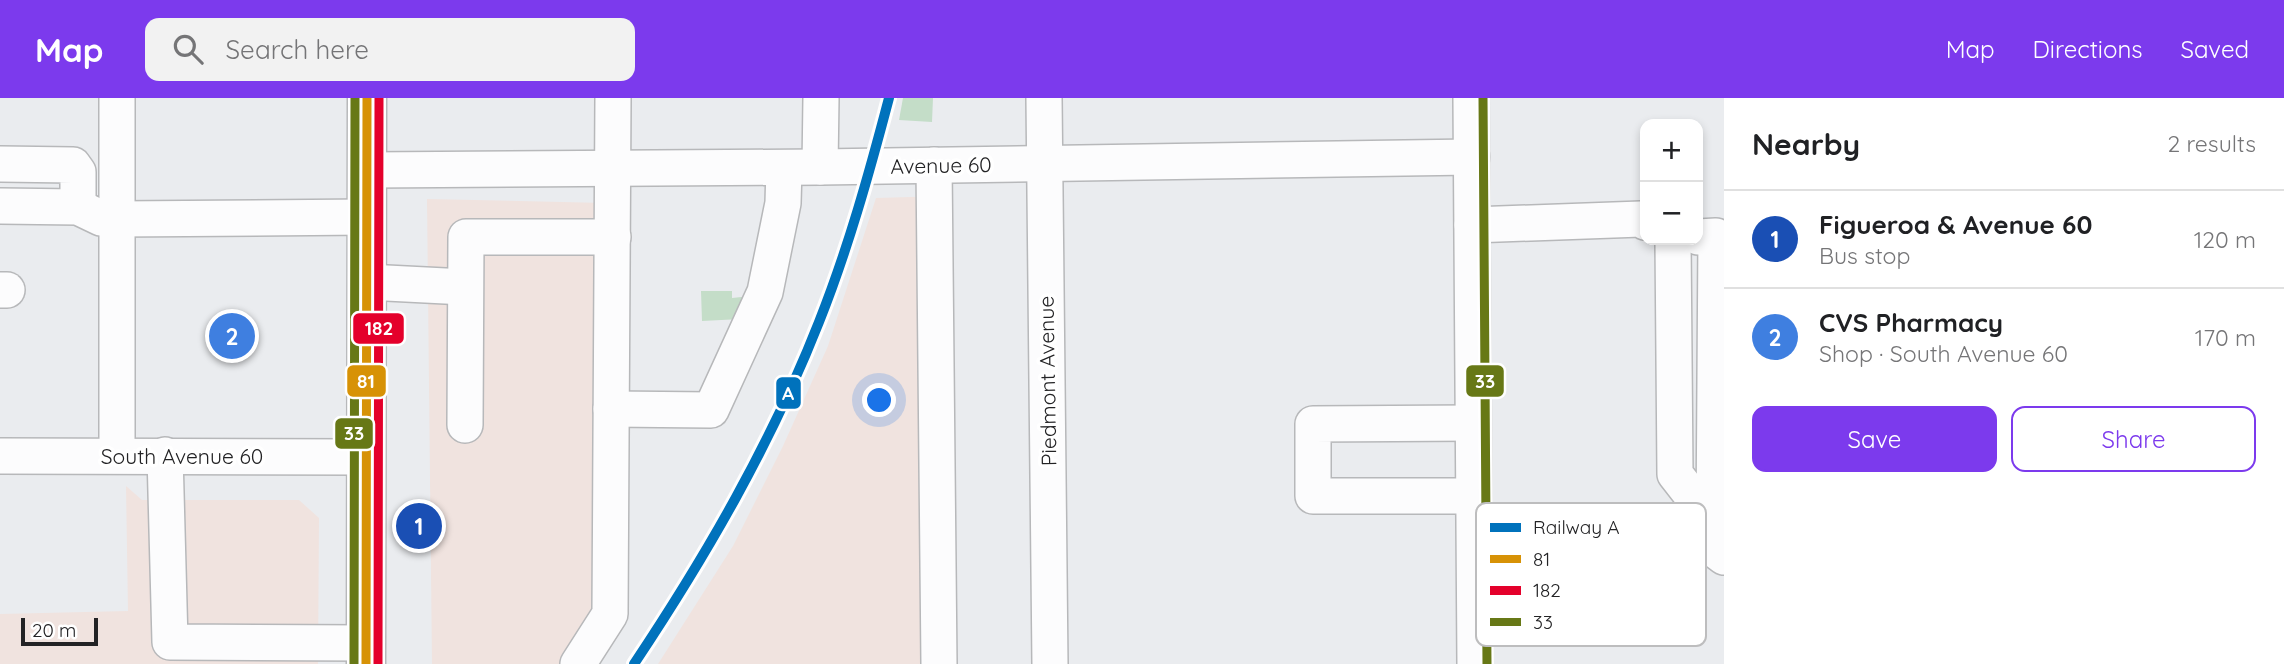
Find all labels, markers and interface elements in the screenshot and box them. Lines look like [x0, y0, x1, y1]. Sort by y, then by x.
search box [145, 18, 635, 81]
text: Map [35, 29, 103, 70]
icon: search [169, 30, 207, 68]
text: Search here [225, 33, 369, 66]
text: Map [1946, 34, 1995, 64]
text: Directions [2033, 34, 2143, 64]
text: Saved [2181, 34, 2249, 64]
map controls [1640, 119, 1703, 245]
button: + [1640, 119, 1703, 182]
text: Nearby [1752, 125, 1860, 163]
text: 2 results [2167, 129, 2256, 158]
street label: Avenue 60 [890, 151, 992, 179]
button: − [1640, 182, 1703, 245]
text: Figueroa & Avenue 60 [1819, 208, 2092, 241]
text: 1 [1771, 225, 1779, 254]
text: 120 m [2194, 225, 2256, 254]
text: Bus stop [1819, 241, 1910, 270]
street label: Piedmont Avenue [1033, 296, 1061, 466]
text: CVS Pharmacy [1819, 306, 2003, 339]
pin: 2 [209, 310, 255, 362]
line badge: 182 [352, 312, 405, 345]
text: 182 [365, 316, 393, 340]
text: 2 [1768, 323, 1782, 352]
text: 170 m [2195, 323, 2256, 352]
text: Shop · South Avenue 60 [1819, 339, 2068, 368]
line badge: 81 [346, 364, 387, 398]
line badge: 33 [1465, 364, 1505, 398]
text: 81 [357, 369, 375, 393]
text: 33 [1475, 369, 1495, 393]
line badge: A [775, 376, 802, 410]
text: A [782, 381, 794, 405]
your location [862, 383, 896, 417]
button: Save [1752, 406, 1997, 472]
button: Share [2011, 406, 2256, 472]
line badge: 33 [334, 417, 374, 450]
text: 33 [344, 421, 364, 445]
street label: South Avenue 60 [101, 443, 263, 469]
pin: 1 [396, 500, 442, 552]
legend [1476, 503, 1706, 646]
text: Railway A [1533, 515, 1620, 539]
text: 81 [1533, 547, 1550, 571]
text: 182 [1533, 578, 1561, 602]
text: 33 [1533, 610, 1553, 634]
scale bar [21, 615, 98, 647]
text: 20 m [32, 618, 76, 642]

